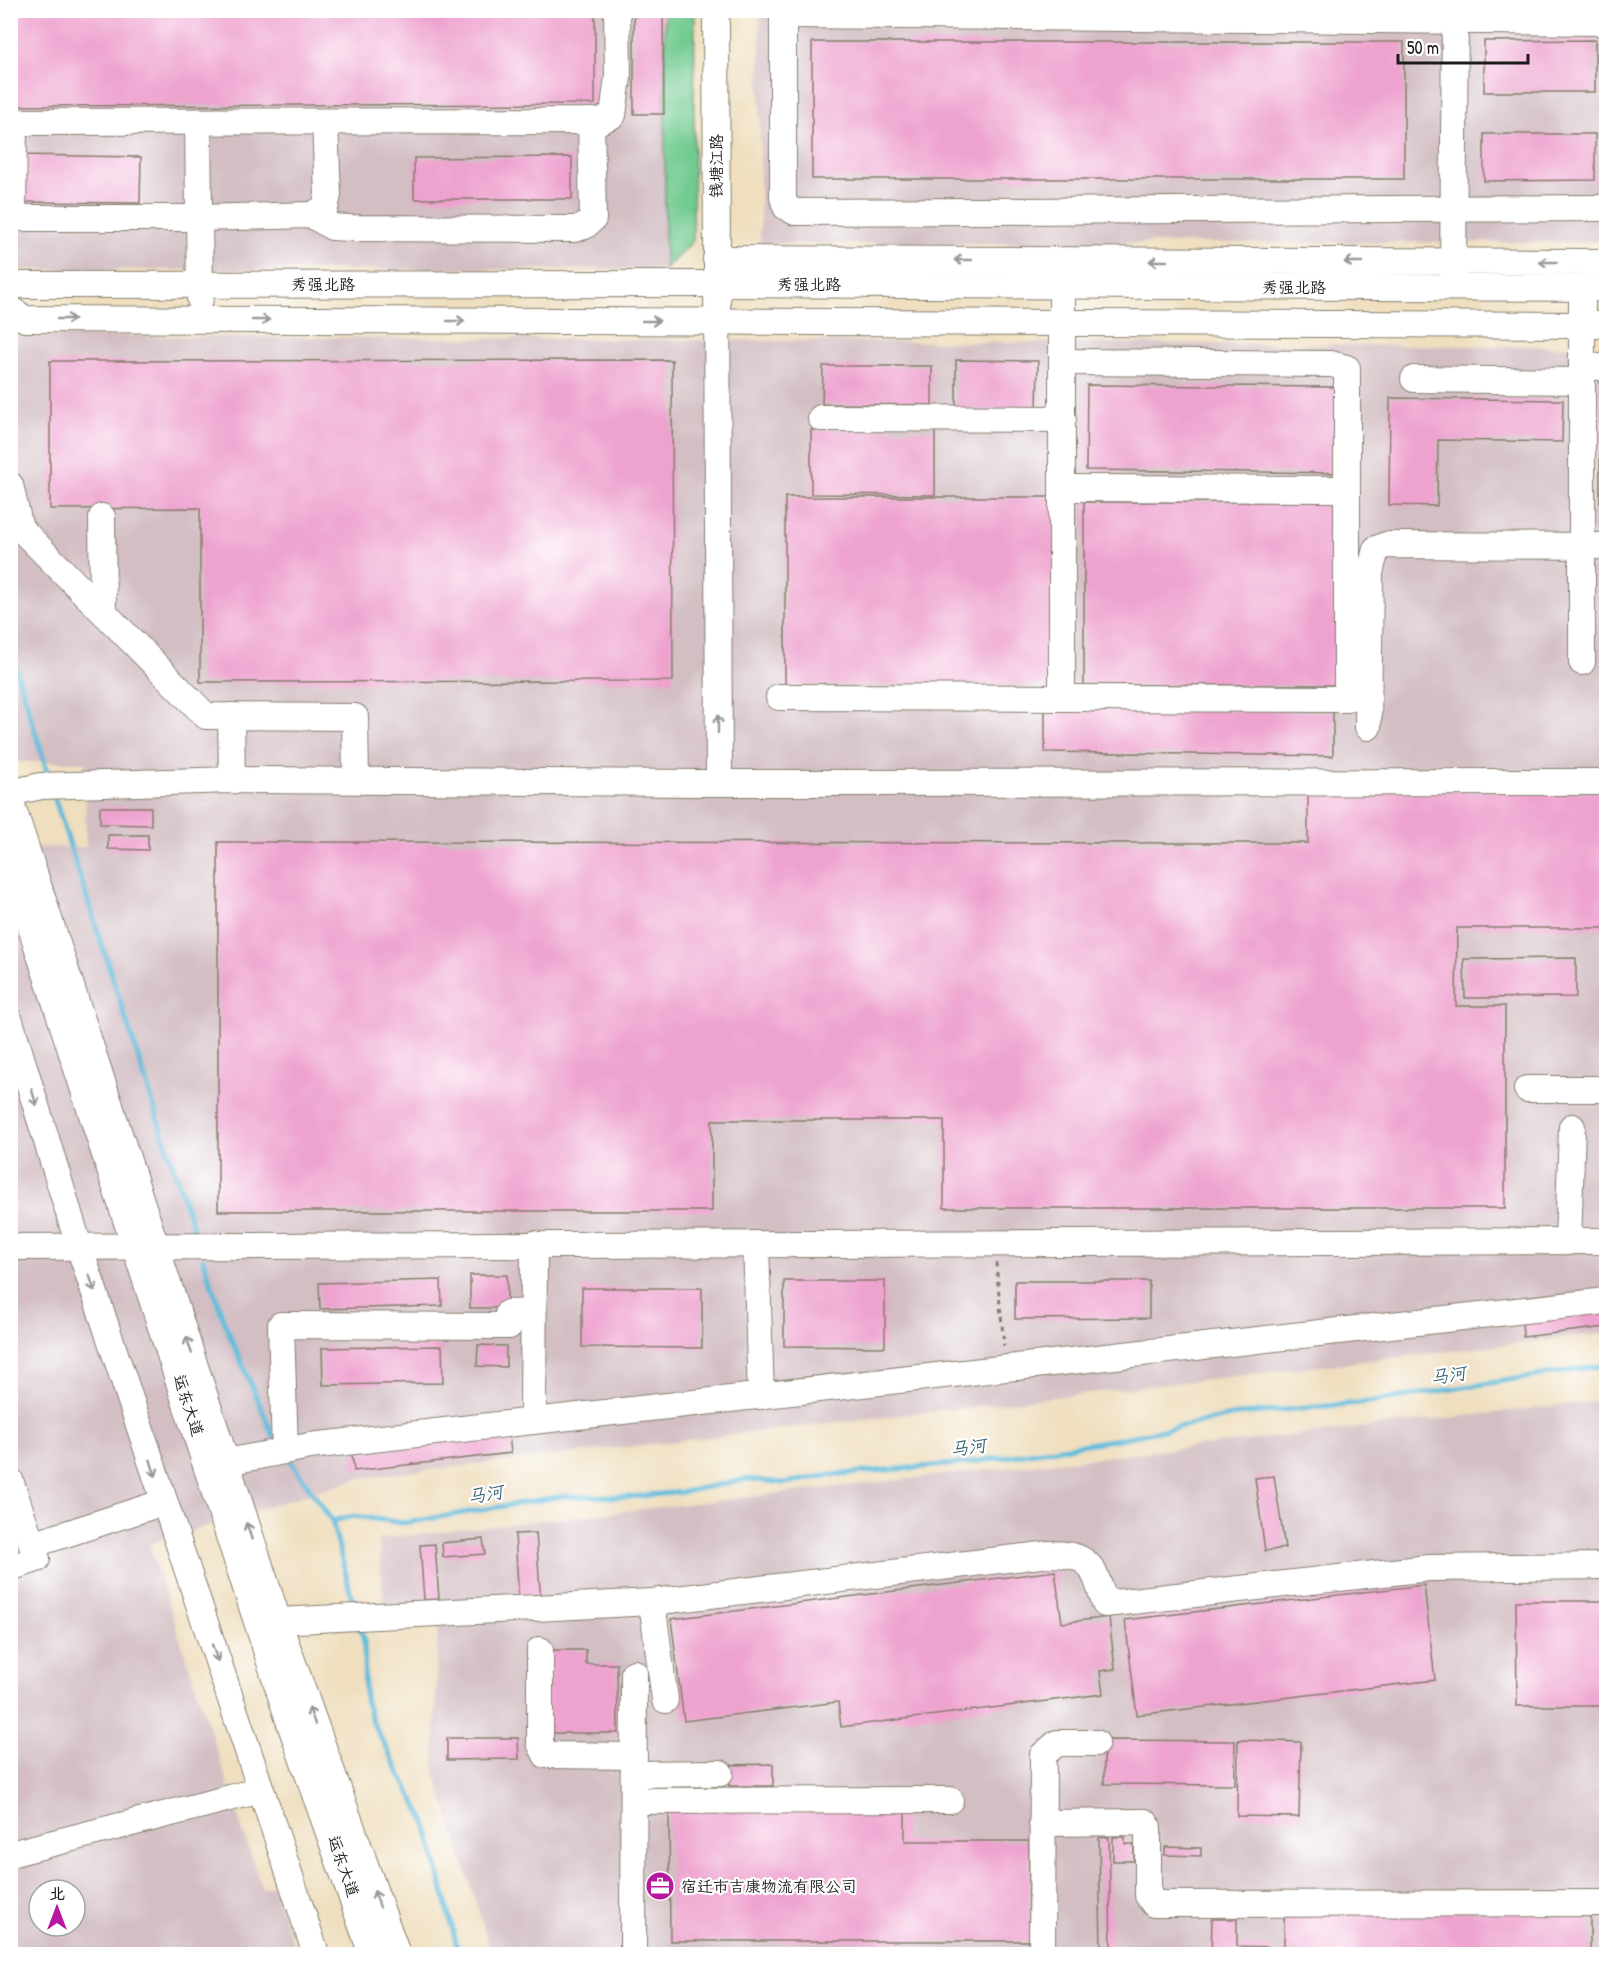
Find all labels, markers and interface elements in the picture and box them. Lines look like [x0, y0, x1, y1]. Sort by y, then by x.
scale bar [1398, 27, 1528, 65]
text: 50 m [1407, 35, 1439, 60]
street label: 钱塘江路 [705, 134, 727, 198]
one-way arrow [954, 254, 974, 266]
one-way arrow [1149, 255, 1169, 267]
one-way arrow [1344, 256, 1364, 267]
one-way arrow [1539, 256, 1559, 268]
street label: 秀强北路 [291, 273, 355, 295]
street label: 秀强北路 [777, 273, 841, 295]
street label: 秀强北路 [1262, 276, 1326, 298]
one-way arrow [56, 313, 76, 325]
one-way arrow [251, 314, 271, 326]
one-way arrow [446, 315, 466, 326]
one-way arrow [641, 315, 661, 327]
one-way arrow [712, 715, 724, 735]
one-way arrow [29, 1087, 40, 1106]
one-way arrow [87, 1273, 98, 1292]
one-way arrow [183, 1336, 194, 1355]
water label: 马河 [1428, 1359, 1471, 1390]
street label: 运东大道 [169, 1371, 209, 1439]
water label: 马河 [948, 1432, 991, 1462]
one-way arrow [148, 1458, 159, 1477]
water label: 马河 [465, 1478, 508, 1509]
one-way arrow [243, 1522, 254, 1541]
one-way arrow [210, 1643, 221, 1662]
one-way arrow [305, 1707, 316, 1726]
street label: 运东大道 [323, 1832, 365, 1900]
office icon: 宿迁市吉康物流有限公司 [644, 1870, 676, 1902]
place label: 宿迁市吉康物流有限公司 [681, 1875, 857, 1897]
north arrow [27, 1878, 87, 1938]
text: 北 [49, 1882, 65, 1904]
one-way arrow [371, 1891, 382, 1909]

